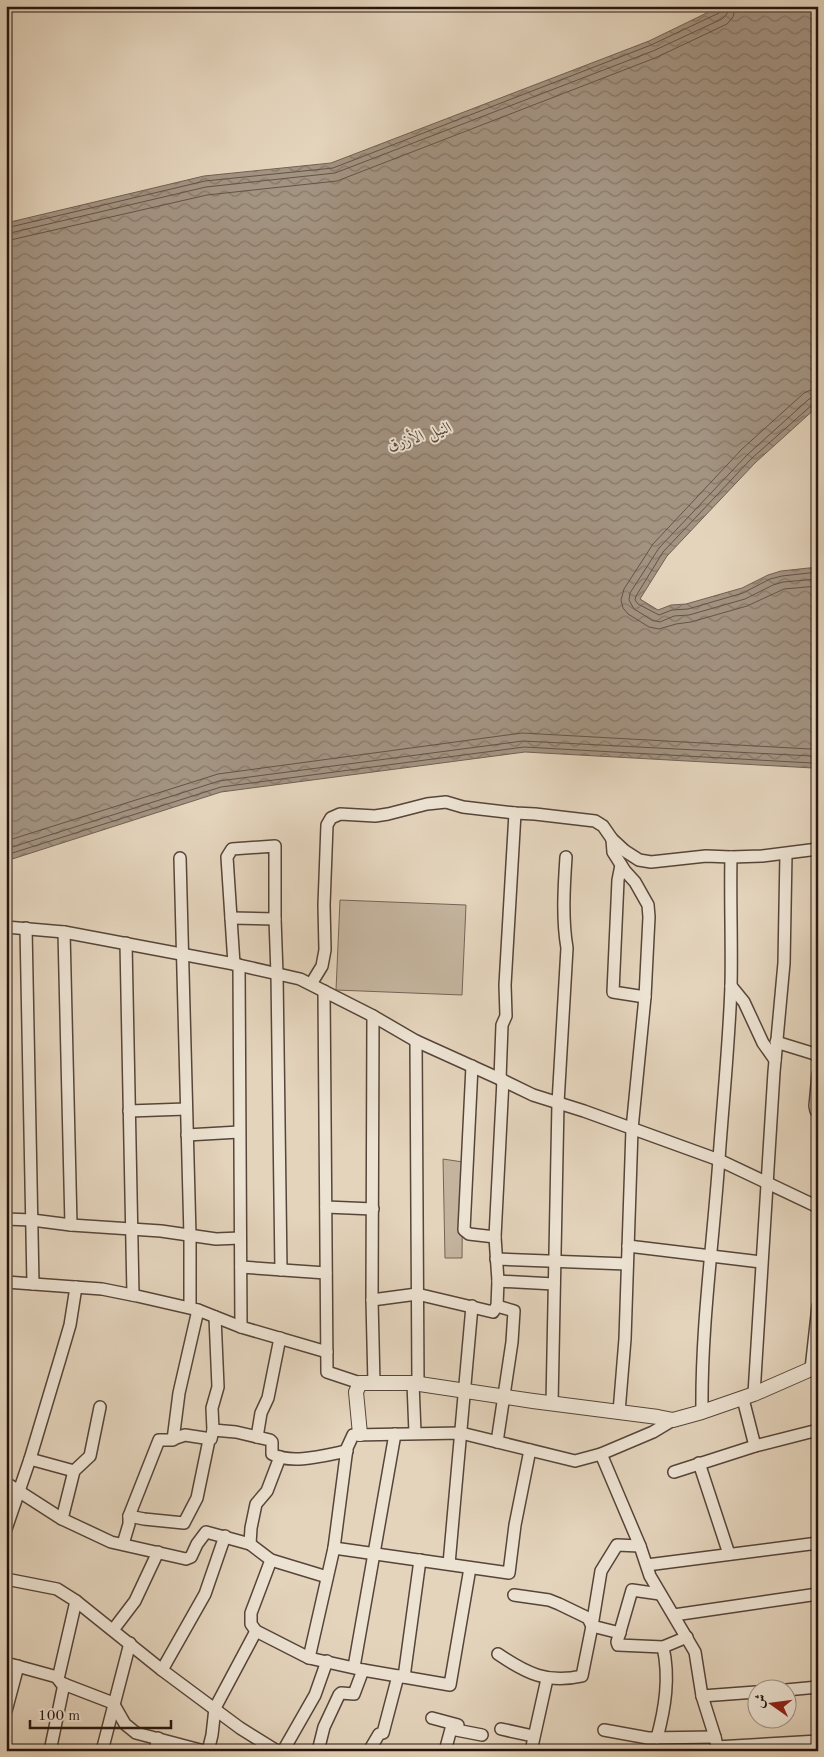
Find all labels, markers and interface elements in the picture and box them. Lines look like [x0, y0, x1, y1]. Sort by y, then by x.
water label: النيل الأزرق [384, 415, 455, 456]
north arrow [746, 1680, 796, 1730]
text: ش [752, 1693, 769, 1710]
scale bar [30, 1697, 171, 1729]
text: 100 m [38, 1709, 80, 1724]

